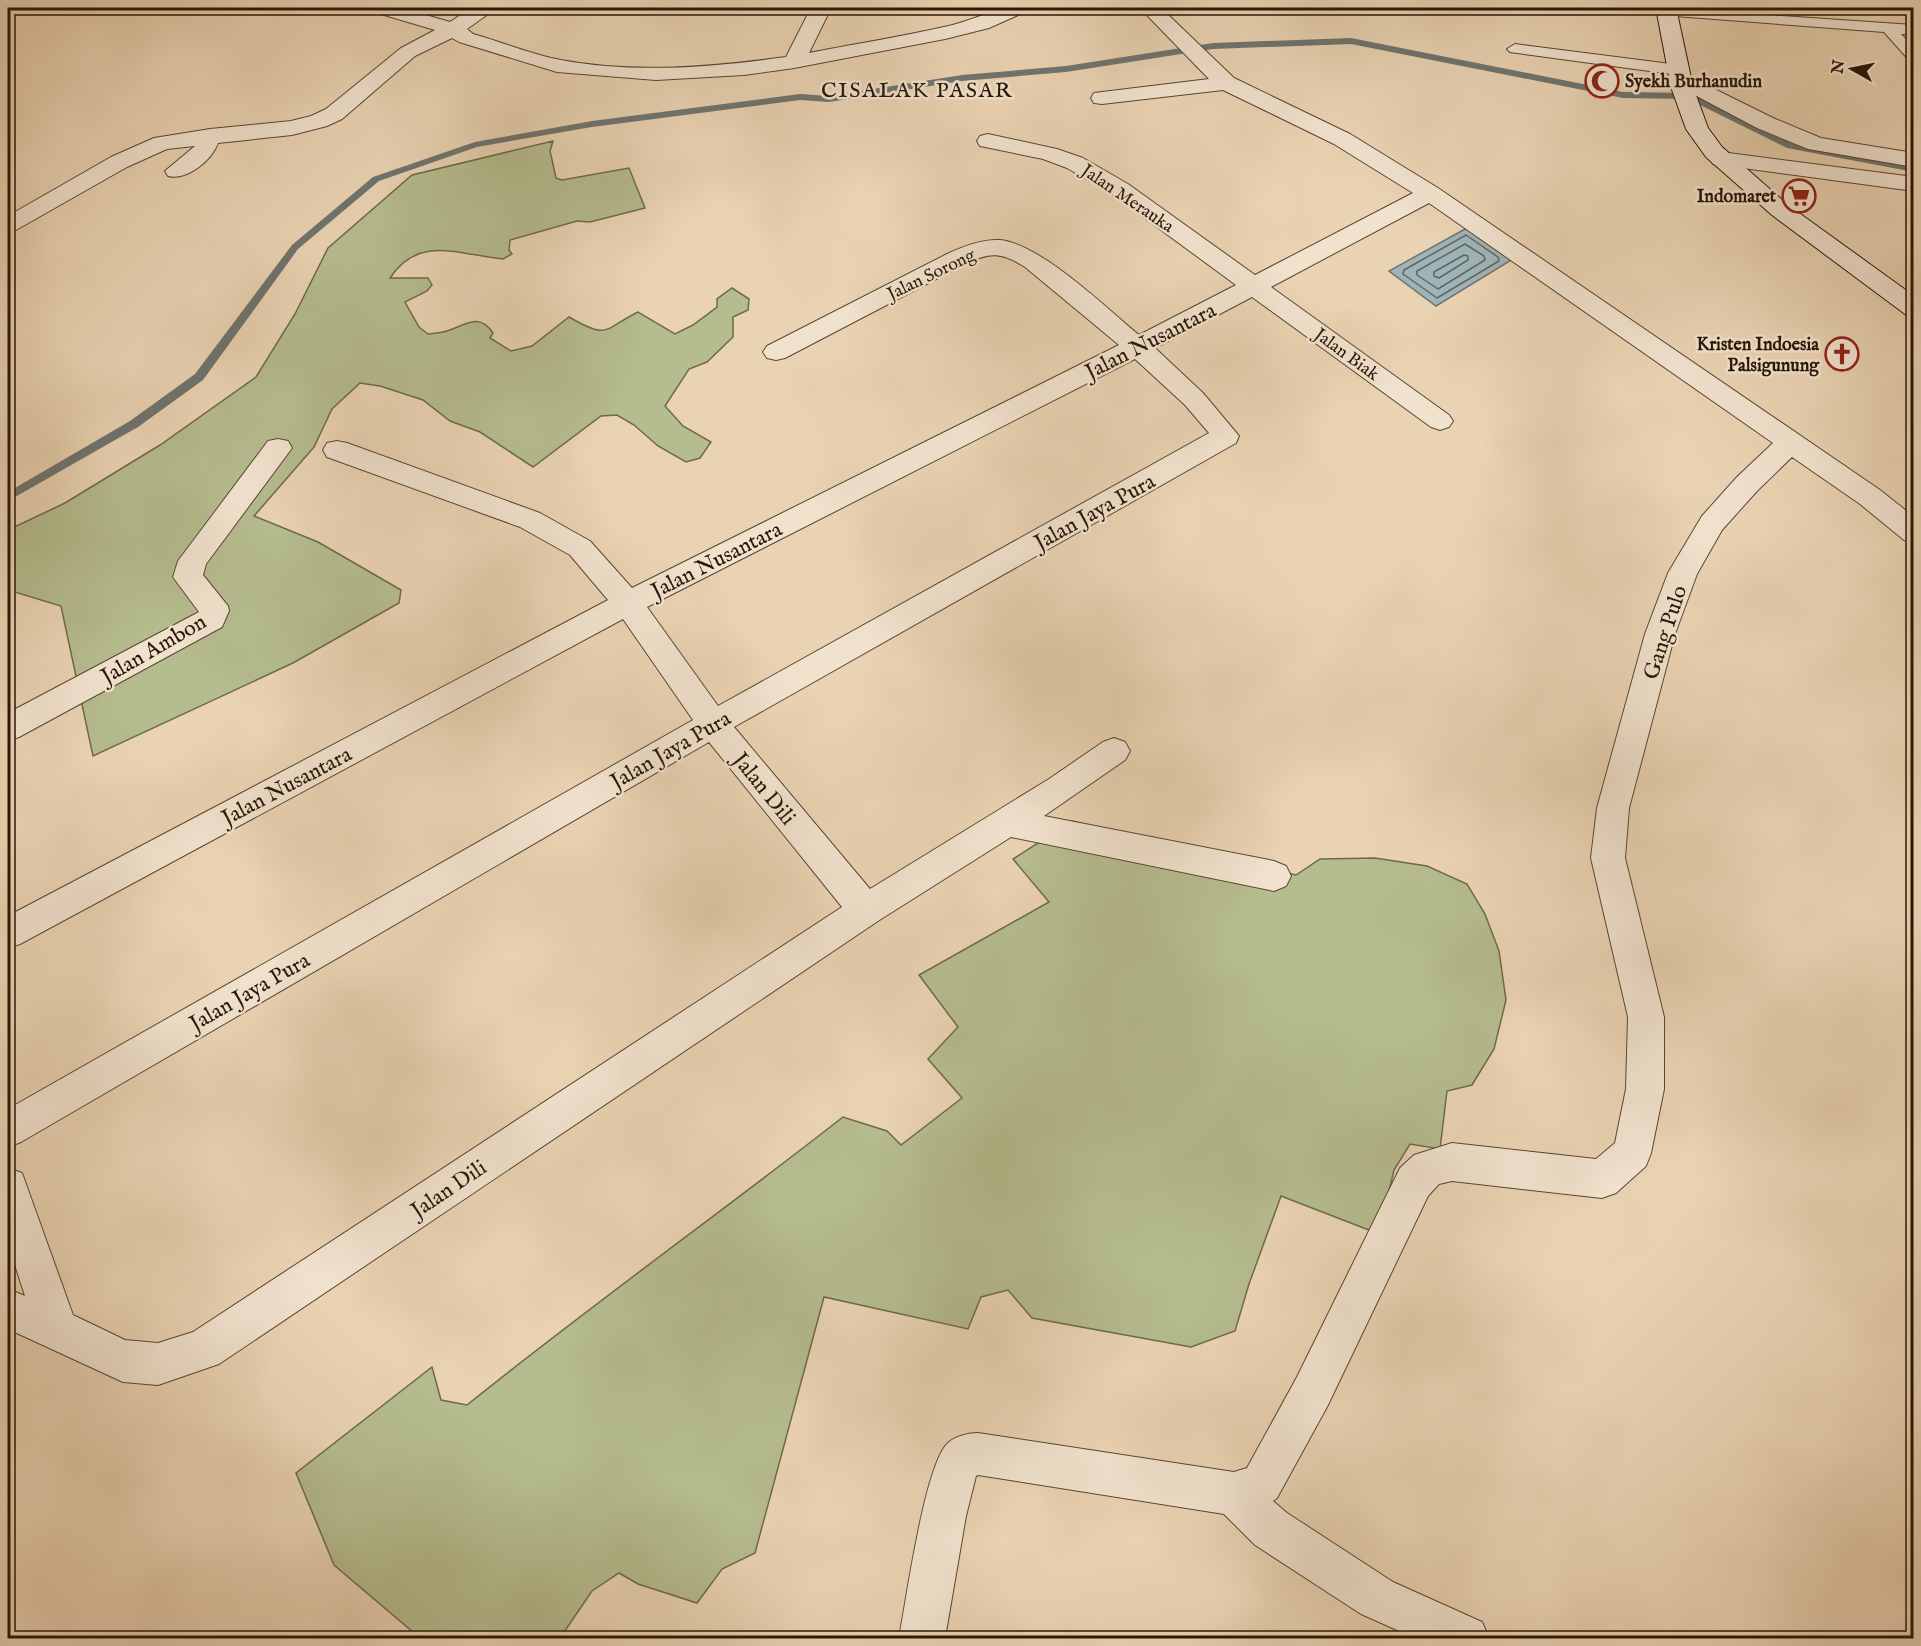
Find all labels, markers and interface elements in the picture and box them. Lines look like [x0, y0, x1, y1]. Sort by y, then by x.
north arrow [1822, 39, 1882, 99]
text: N [1828, 58, 1850, 76]
mosque icon: Syekh Burhanudin [1584, 63, 1620, 99]
place label: Syekh Burhanudin [1625, 71, 1762, 94]
district label: CISALAK PASAR [821, 77, 1013, 105]
street label: Jalan Merauka [1075, 159, 1178, 239]
supermarket icon: Indomaret [1781, 178, 1817, 214]
place label: Indomaret [1697, 186, 1777, 209]
street label: Jalan Sorong [882, 244, 980, 307]
street label: Jalan Nusantara [1078, 297, 1222, 388]
street label: Jalan Biak [1307, 323, 1384, 387]
place label: Kristen Indoesia Palsigunung [1696, 334, 1820, 378]
church icon: Kristen Indoesia Palsigunung [1824, 336, 1860, 372]
street label: Jalan Jaya Pura [1027, 468, 1161, 559]
street label: Jalan Nusantara [644, 516, 788, 607]
street label: Gang Pulo [1638, 582, 1694, 683]
street label: Jalan Ambon [94, 608, 212, 693]
street label: Jalan Jaya Pura [603, 705, 737, 798]
street label: Jalan Nusantara [214, 741, 357, 834]
street label: Jalan Dili [724, 745, 801, 831]
street label: Jalan Jaya Pura [182, 947, 316, 1040]
street label: Jalan Dili [403, 1154, 492, 1227]

